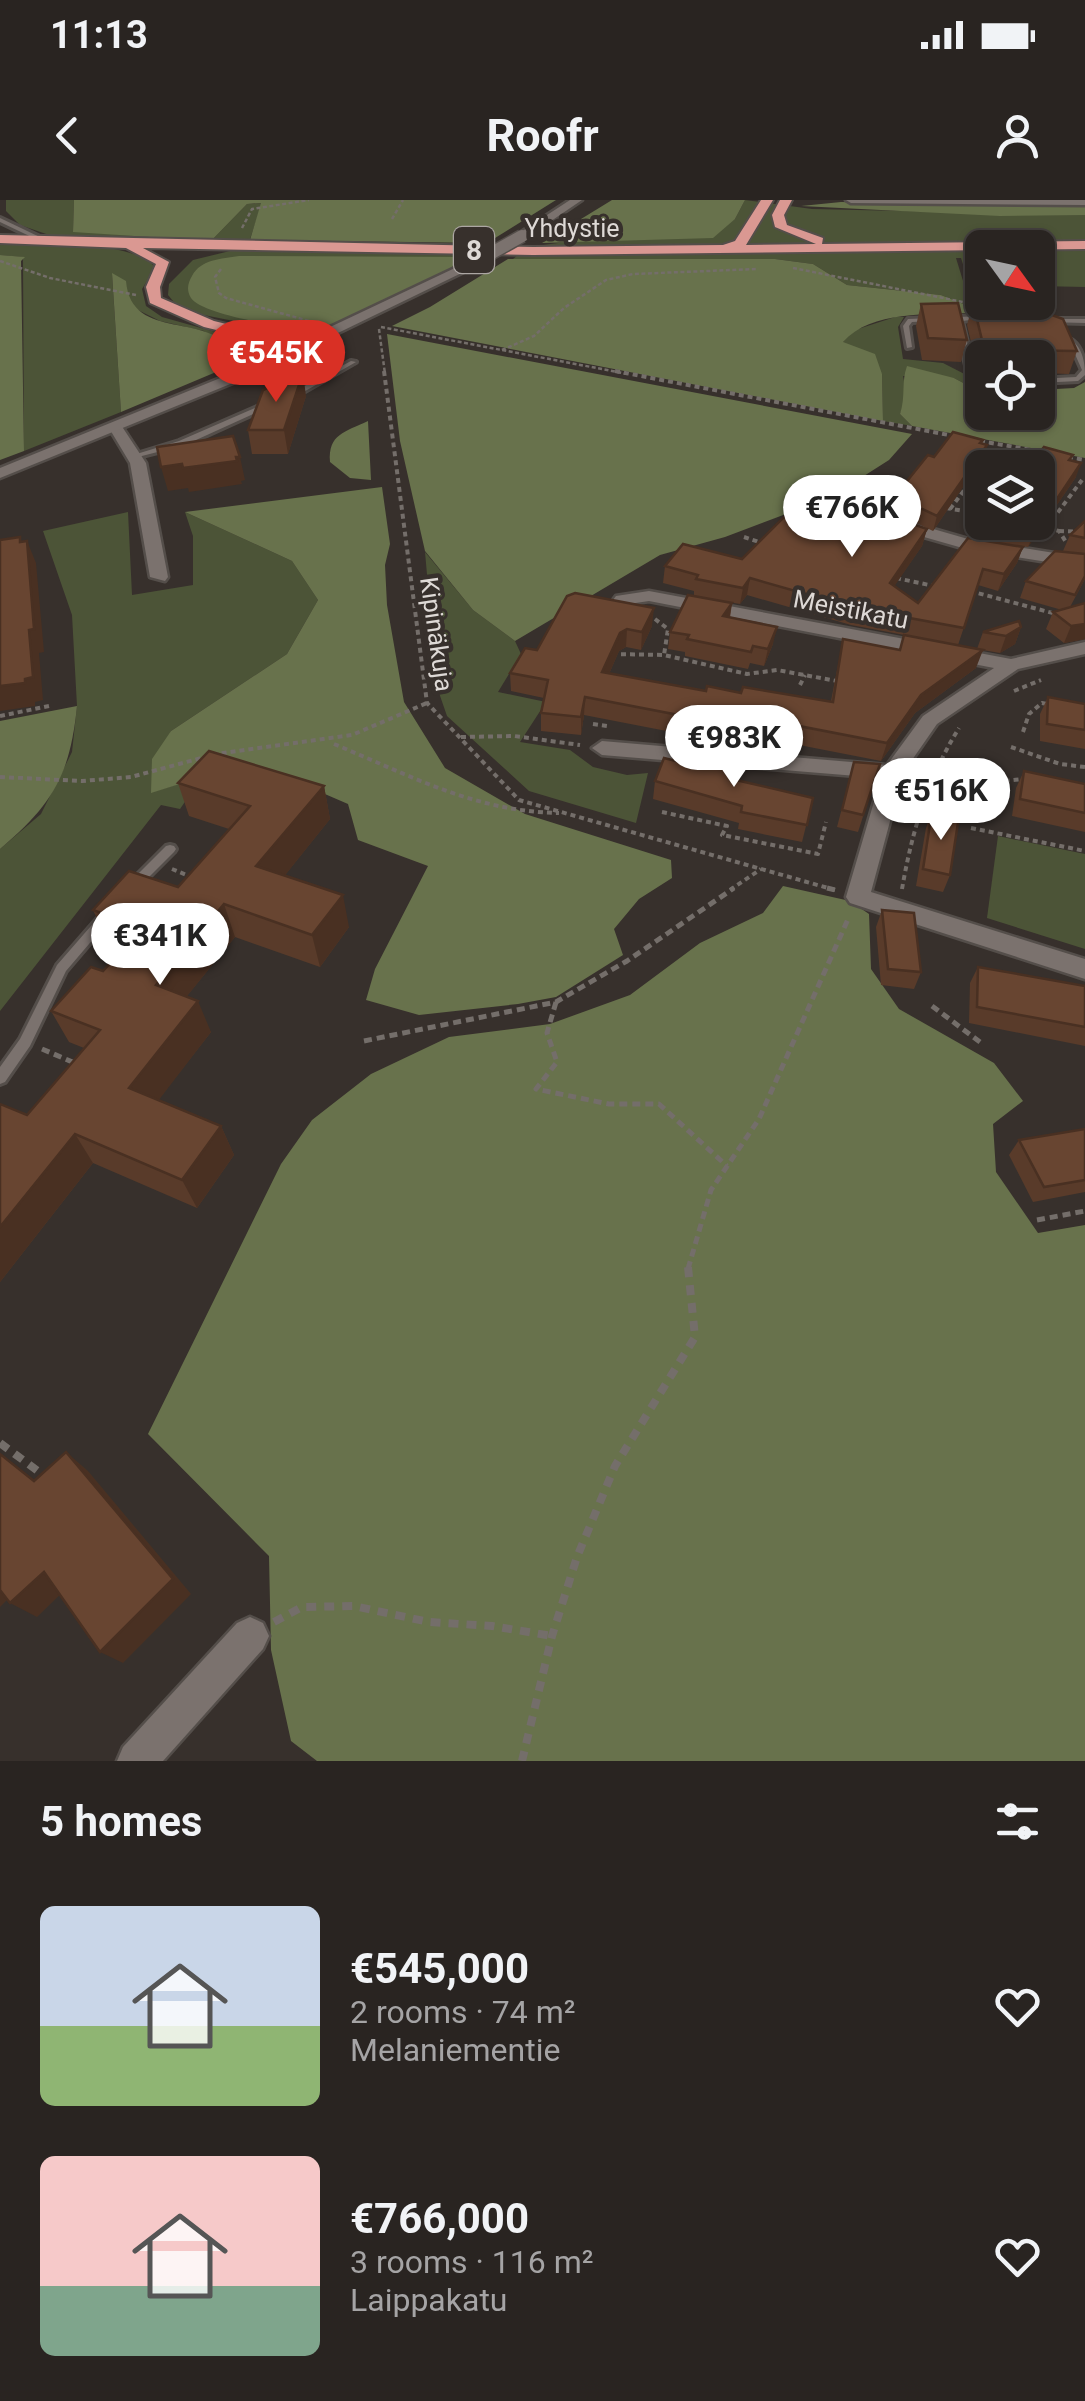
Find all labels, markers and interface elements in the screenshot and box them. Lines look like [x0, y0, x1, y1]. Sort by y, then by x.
text: 11:13 [50, 13, 148, 57]
icon: back [40, 108, 95, 163]
icon: person [990, 108, 1045, 163]
text: Roofr [486, 109, 599, 162]
street label: Yhdystie [524, 214, 620, 243]
road number: 8 [454, 227, 494, 273]
north arrow [965, 230, 1055, 320]
map controls [965, 230, 1055, 540]
pin: €545K [206, 320, 346, 405]
text: €545K [229, 333, 323, 371]
button: locate [965, 340, 1055, 430]
button: layers [965, 450, 1055, 540]
pin: €766K [782, 475, 922, 560]
text: €766K [805, 488, 899, 526]
street label: Kipinäkuja [414, 575, 459, 693]
street label: Meistikatu [791, 584, 911, 635]
pin: €983K [664, 705, 804, 790]
text: €983K [687, 718, 781, 756]
pin: €516K [871, 758, 1011, 843]
text: €516K [894, 771, 988, 809]
pin: €341K [90, 903, 230, 988]
text: €341K [113, 916, 207, 954]
icon: filters [990, 1794, 1045, 1849]
text: 5 homes [40, 1797, 202, 1846]
text: €545,000 [350, 1944, 529, 1993]
icon: home [120, 1946, 240, 2066]
icon: heart [990, 1979, 1045, 2034]
text: 2 rooms · 74 m² [350, 1993, 575, 2031]
text: Melaniementie [350, 2031, 560, 2069]
text: €766,000 [350, 2194, 529, 2243]
icon: home [120, 2196, 240, 2316]
icon: heart [990, 2229, 1045, 2284]
text: 3 rooms · 116 m² [350, 2243, 593, 2281]
text: Laippakatu [350, 2281, 508, 2319]

